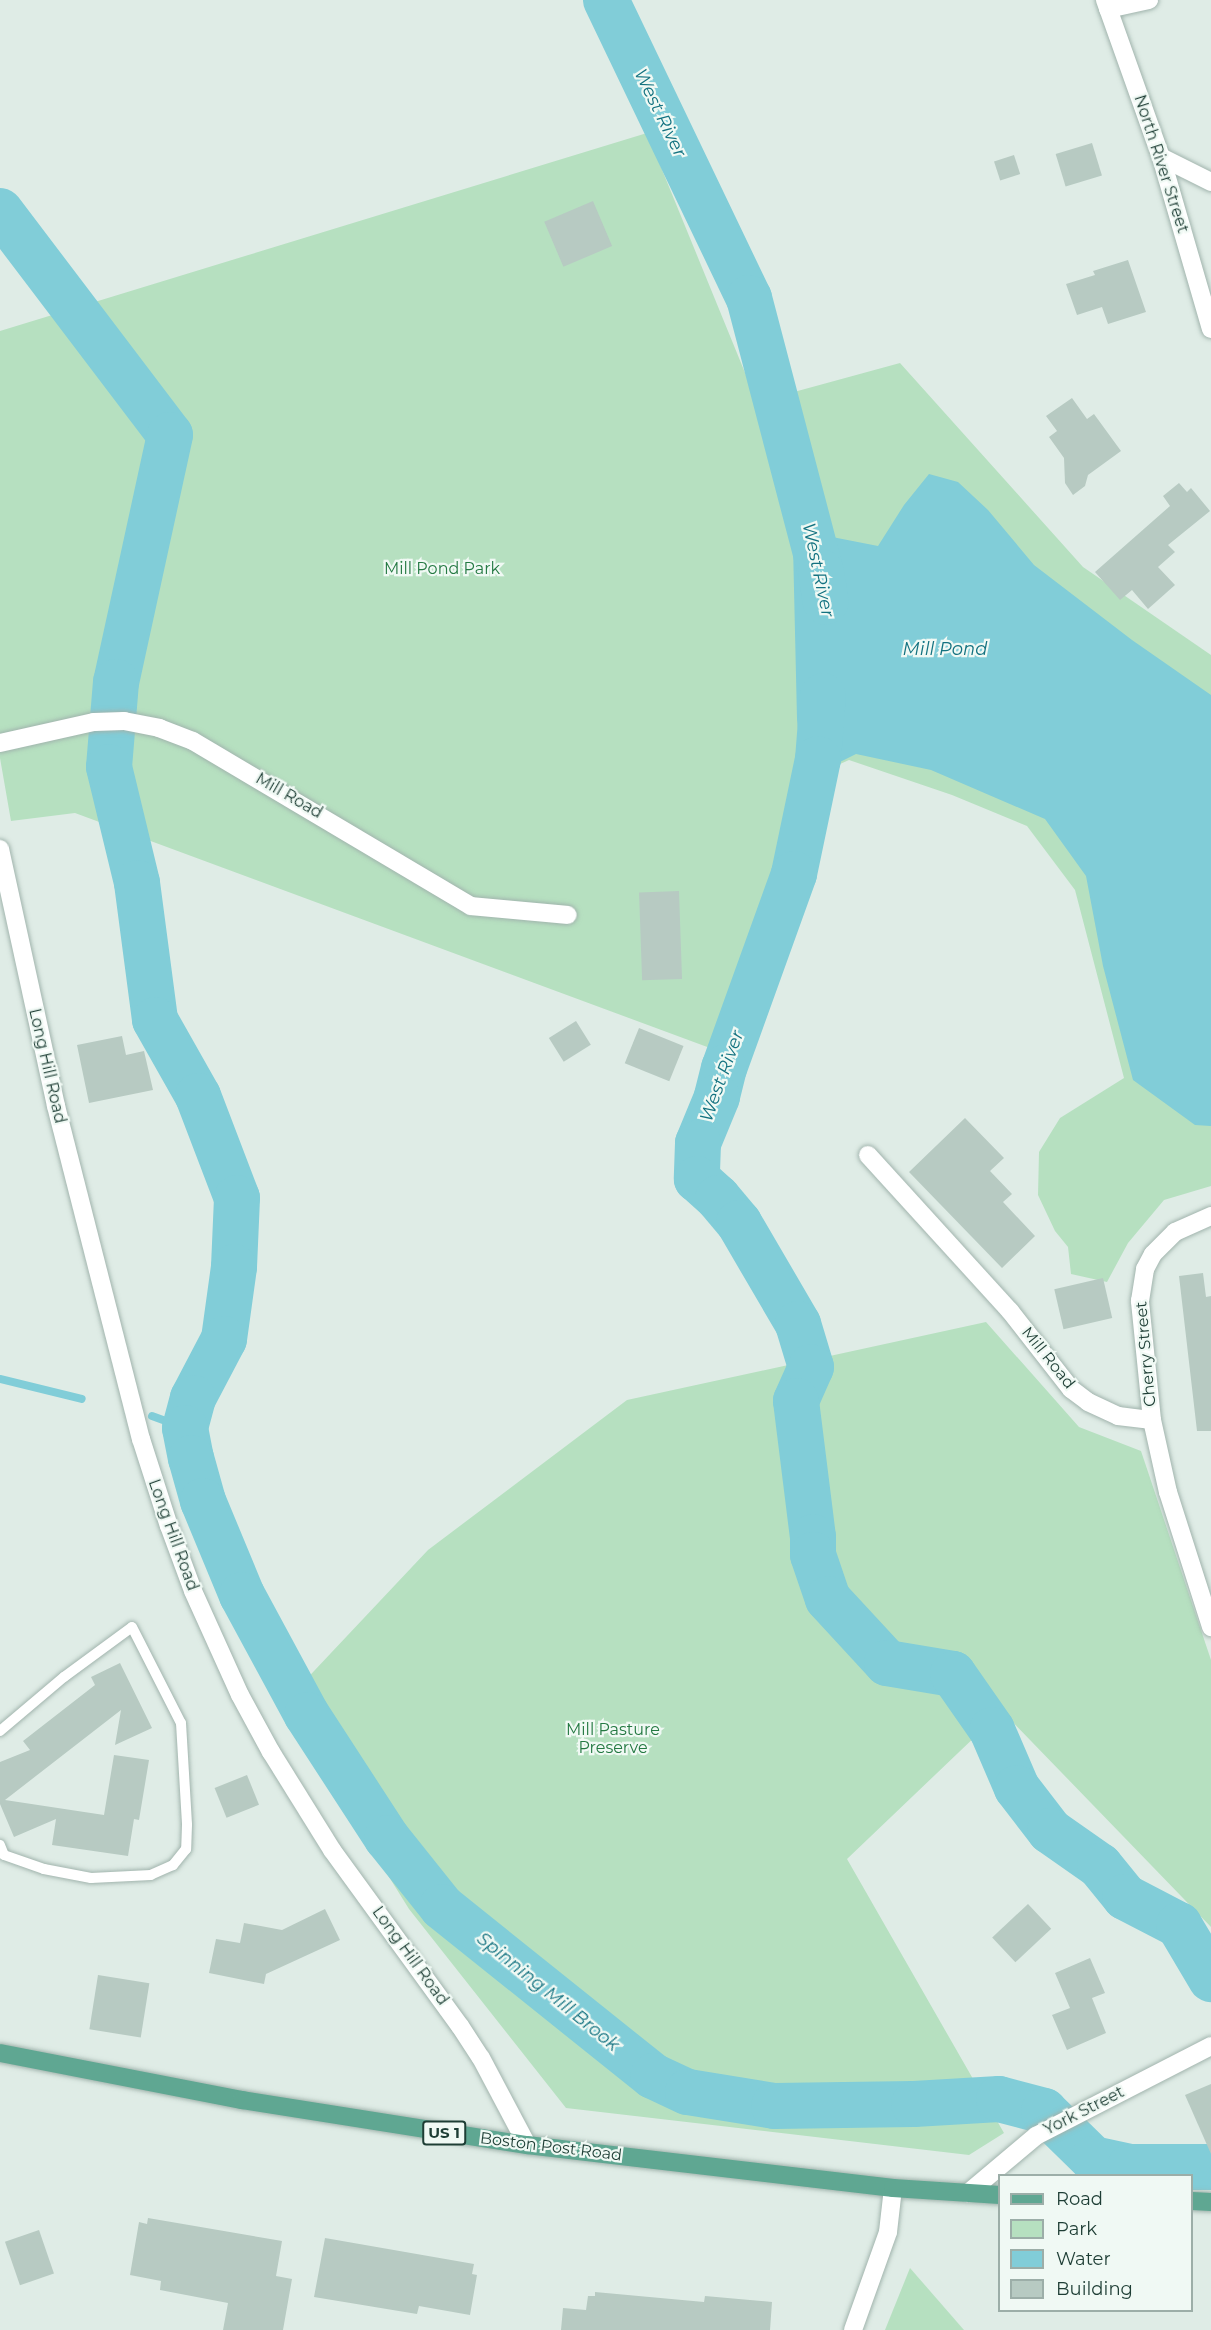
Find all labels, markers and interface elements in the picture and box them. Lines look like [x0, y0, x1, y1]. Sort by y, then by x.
water label: West River [629, 65, 691, 161]
street label: North River Street [1130, 92, 1192, 236]
water label: West River [797, 521, 839, 619]
park label: Mill Pond Park [384, 559, 500, 579]
water label: Mill Pond [903, 638, 987, 660]
street label: Mill Road [252, 769, 326, 823]
street label: Long Hill Road [24, 1007, 70, 1125]
water label: West River [695, 1027, 749, 1125]
street label: Cherry Street [1132, 1301, 1160, 1407]
street label: Mill Road [1017, 1323, 1079, 1393]
street label: Long Hill Road [144, 1477, 202, 1593]
park label: Mill Pasture Preserve [566, 1720, 660, 1758]
street label: Long Hill Road [368, 1903, 452, 2009]
water label: Spinning Mill Brook [473, 1928, 623, 2056]
street label: York Street [1041, 2083, 1127, 2139]
road number: US 1 [422, 2121, 466, 2145]
street label: Boston Post Road [479, 2129, 623, 2165]
legend [998, 2174, 1193, 2312]
text: Road [1056, 2188, 1103, 2210]
text: Park [1056, 2218, 1097, 2240]
text: Water [1056, 2248, 1111, 2270]
text: Building [1056, 2278, 1133, 2300]

